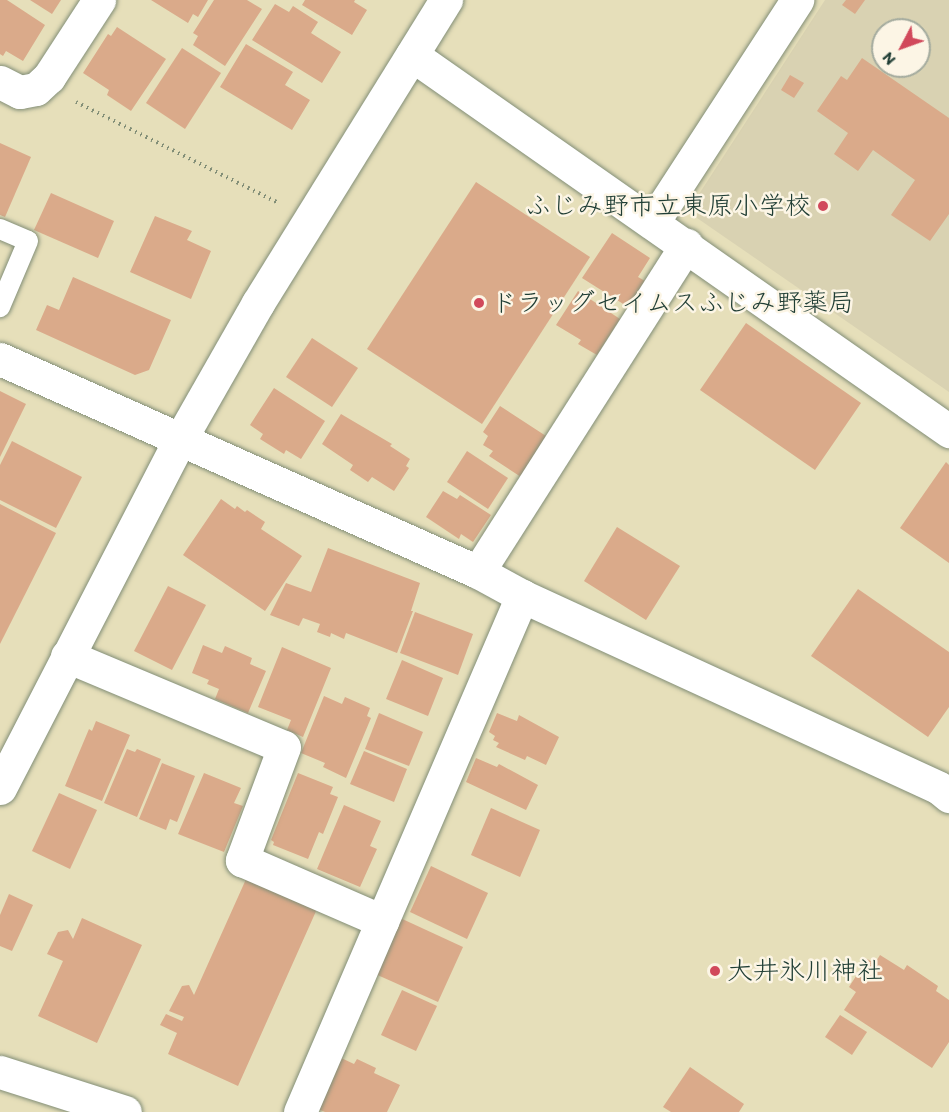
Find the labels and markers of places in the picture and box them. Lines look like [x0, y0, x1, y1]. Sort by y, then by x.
place label: ふじみ野市立東原小学校 [525, 190, 811, 222]
marker: ふじみ野市立東原小学校 [816, 199, 830, 213]
place label: ドラッグセイムスふじみ野薬局 [491, 287, 855, 319]
marker: ドラッグセイムスふじみ野薬局 [472, 296, 486, 310]
place label: 大井氷川神社 [727, 955, 883, 987]
marker: 大井氷川神社 [708, 964, 722, 978]

